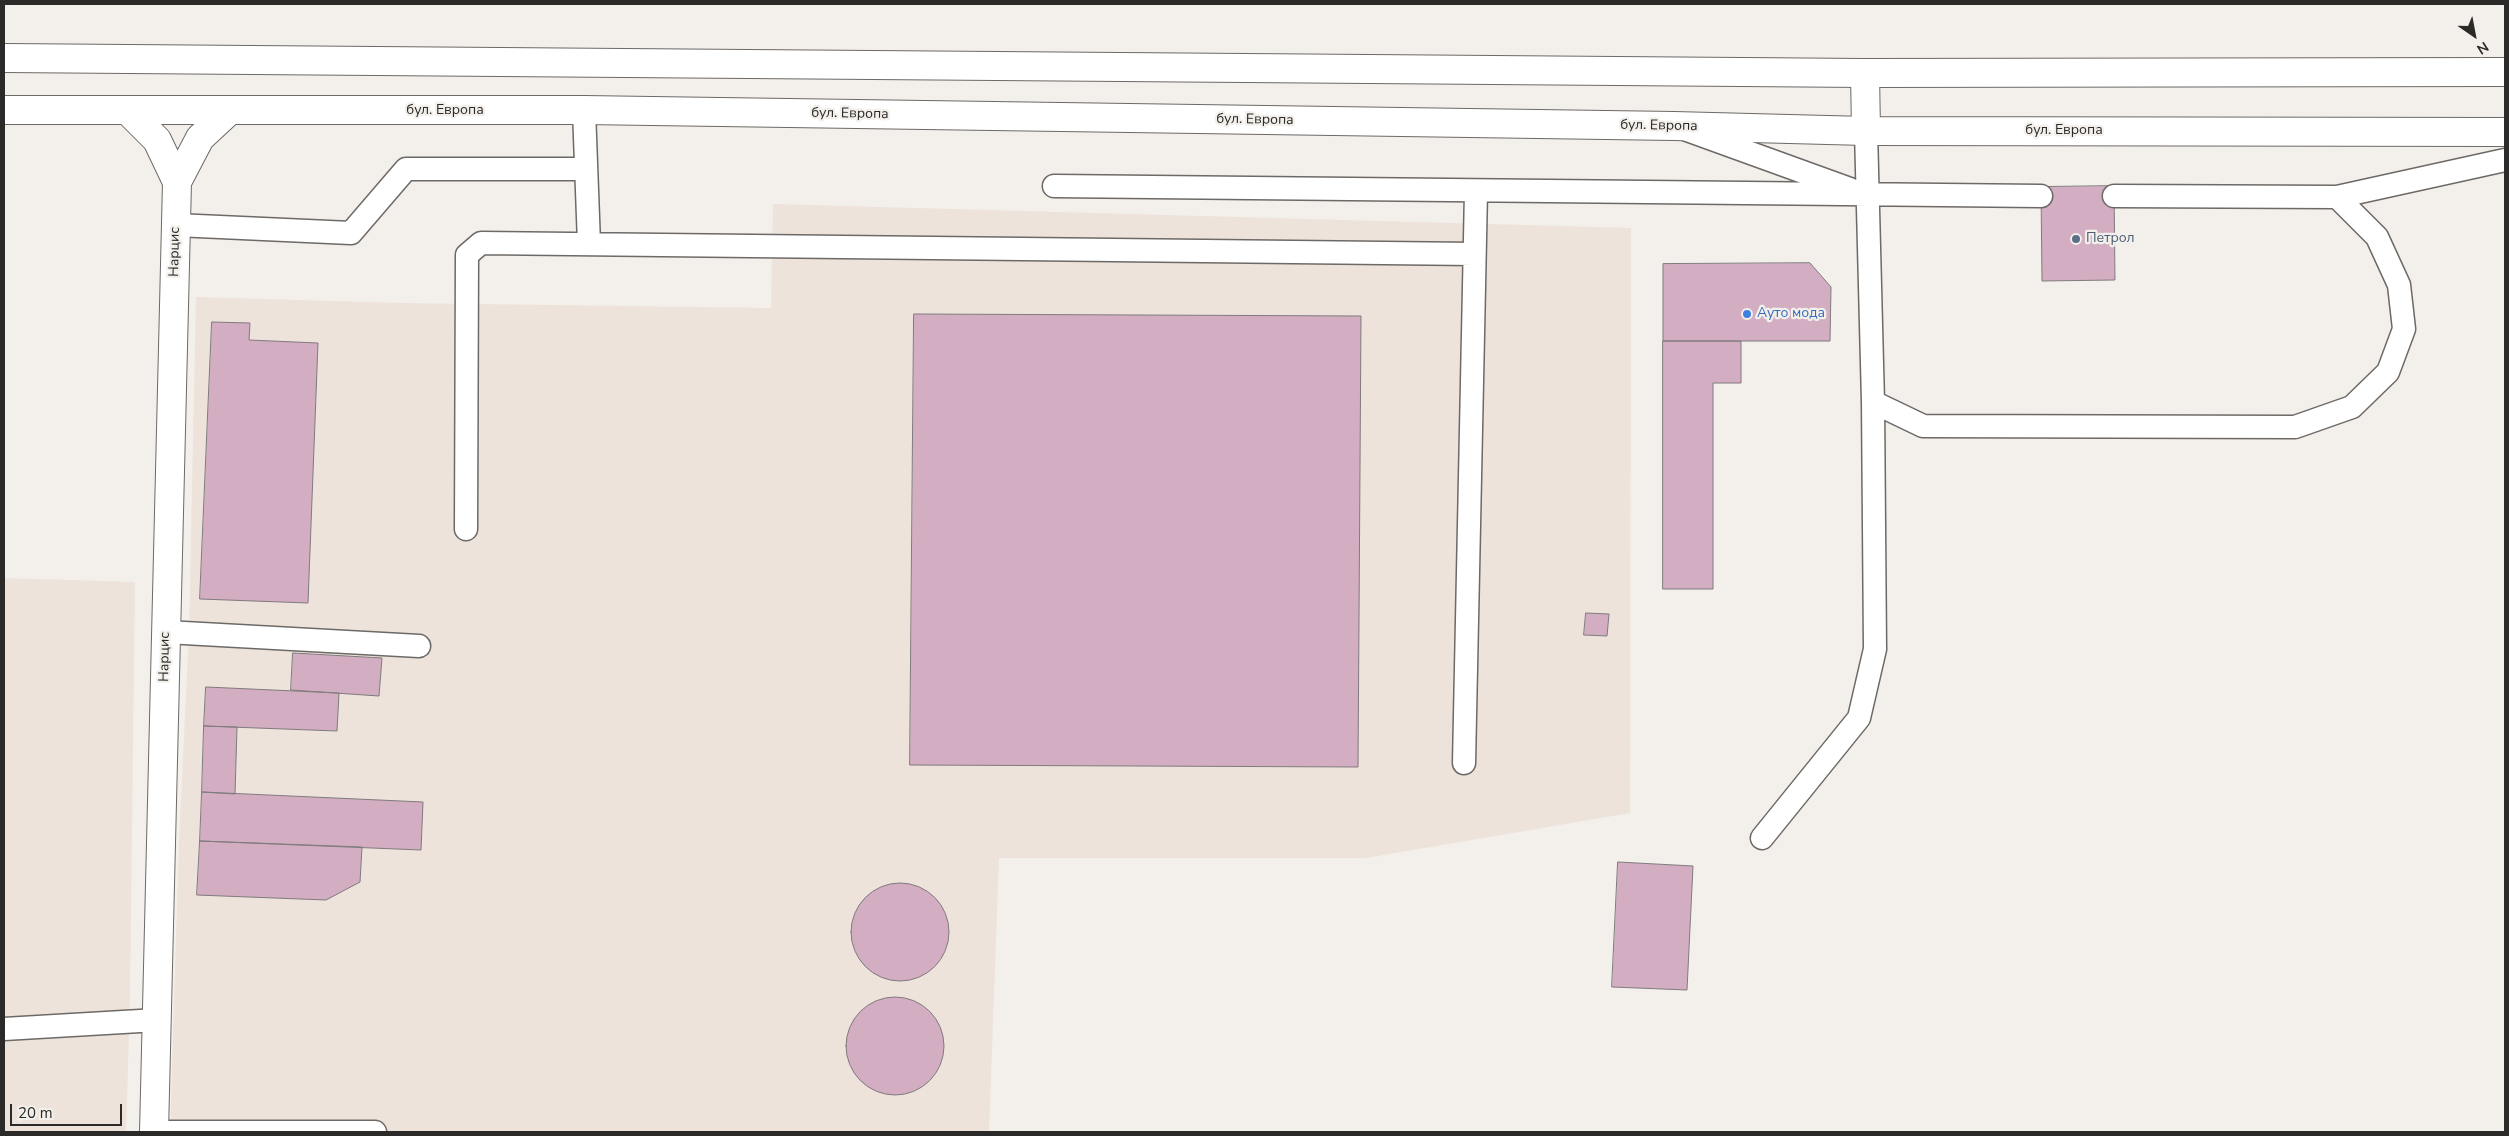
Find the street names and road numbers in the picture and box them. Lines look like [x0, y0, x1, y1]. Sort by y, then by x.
street label: бул. Европа [406, 103, 484, 119]
street label: бул. Европа [811, 105, 889, 123]
street label: бул. Европа [1216, 111, 1294, 129]
street label: бул. Европа [1620, 117, 1698, 135]
street label: бул. Европа [2025, 123, 2103, 139]
street label: Нарцис [166, 227, 184, 277]
street label: Нарцис [156, 632, 174, 682]

